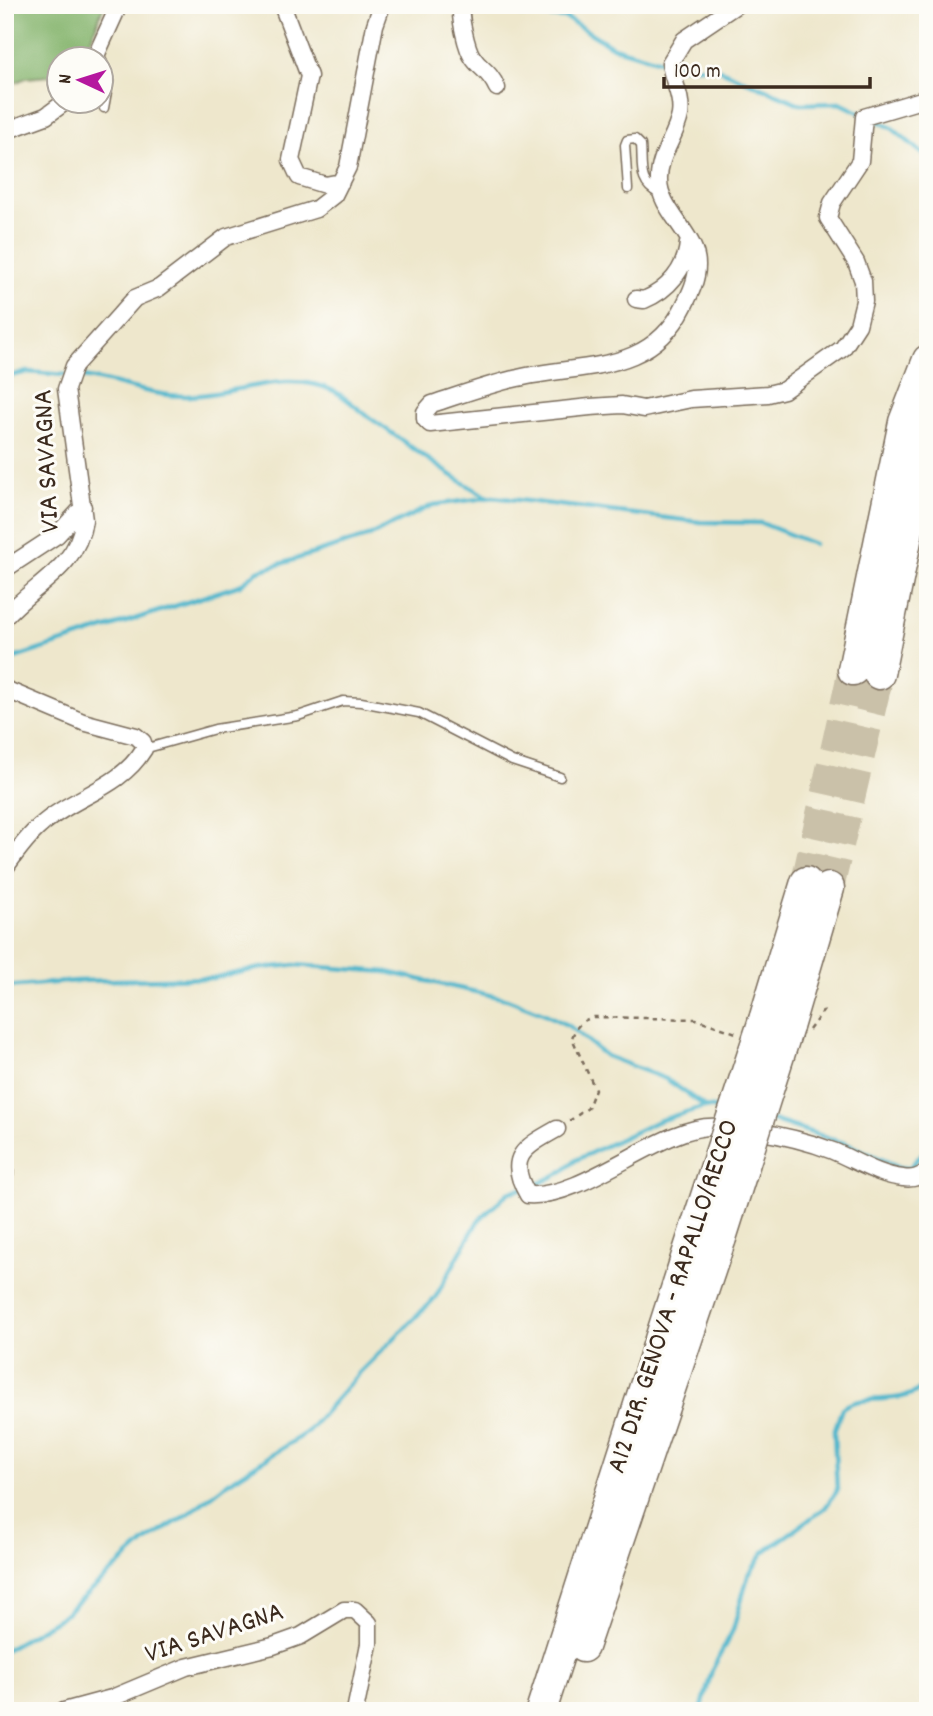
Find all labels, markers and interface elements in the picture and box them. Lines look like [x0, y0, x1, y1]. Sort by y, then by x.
north arrow [46, 46, 116, 116]
scale bar [664, 46, 870, 90]
text: 100 m [674, 58, 721, 88]
text: N [53, 73, 80, 85]
street label: VIA SAVAGNA [25, 388, 73, 534]
street label: A12 DIR. GENOVA - RAPALLO/RECCO [599, 1115, 751, 1479]
street label: VIA SAVAGNA [141, 1594, 289, 1676]

